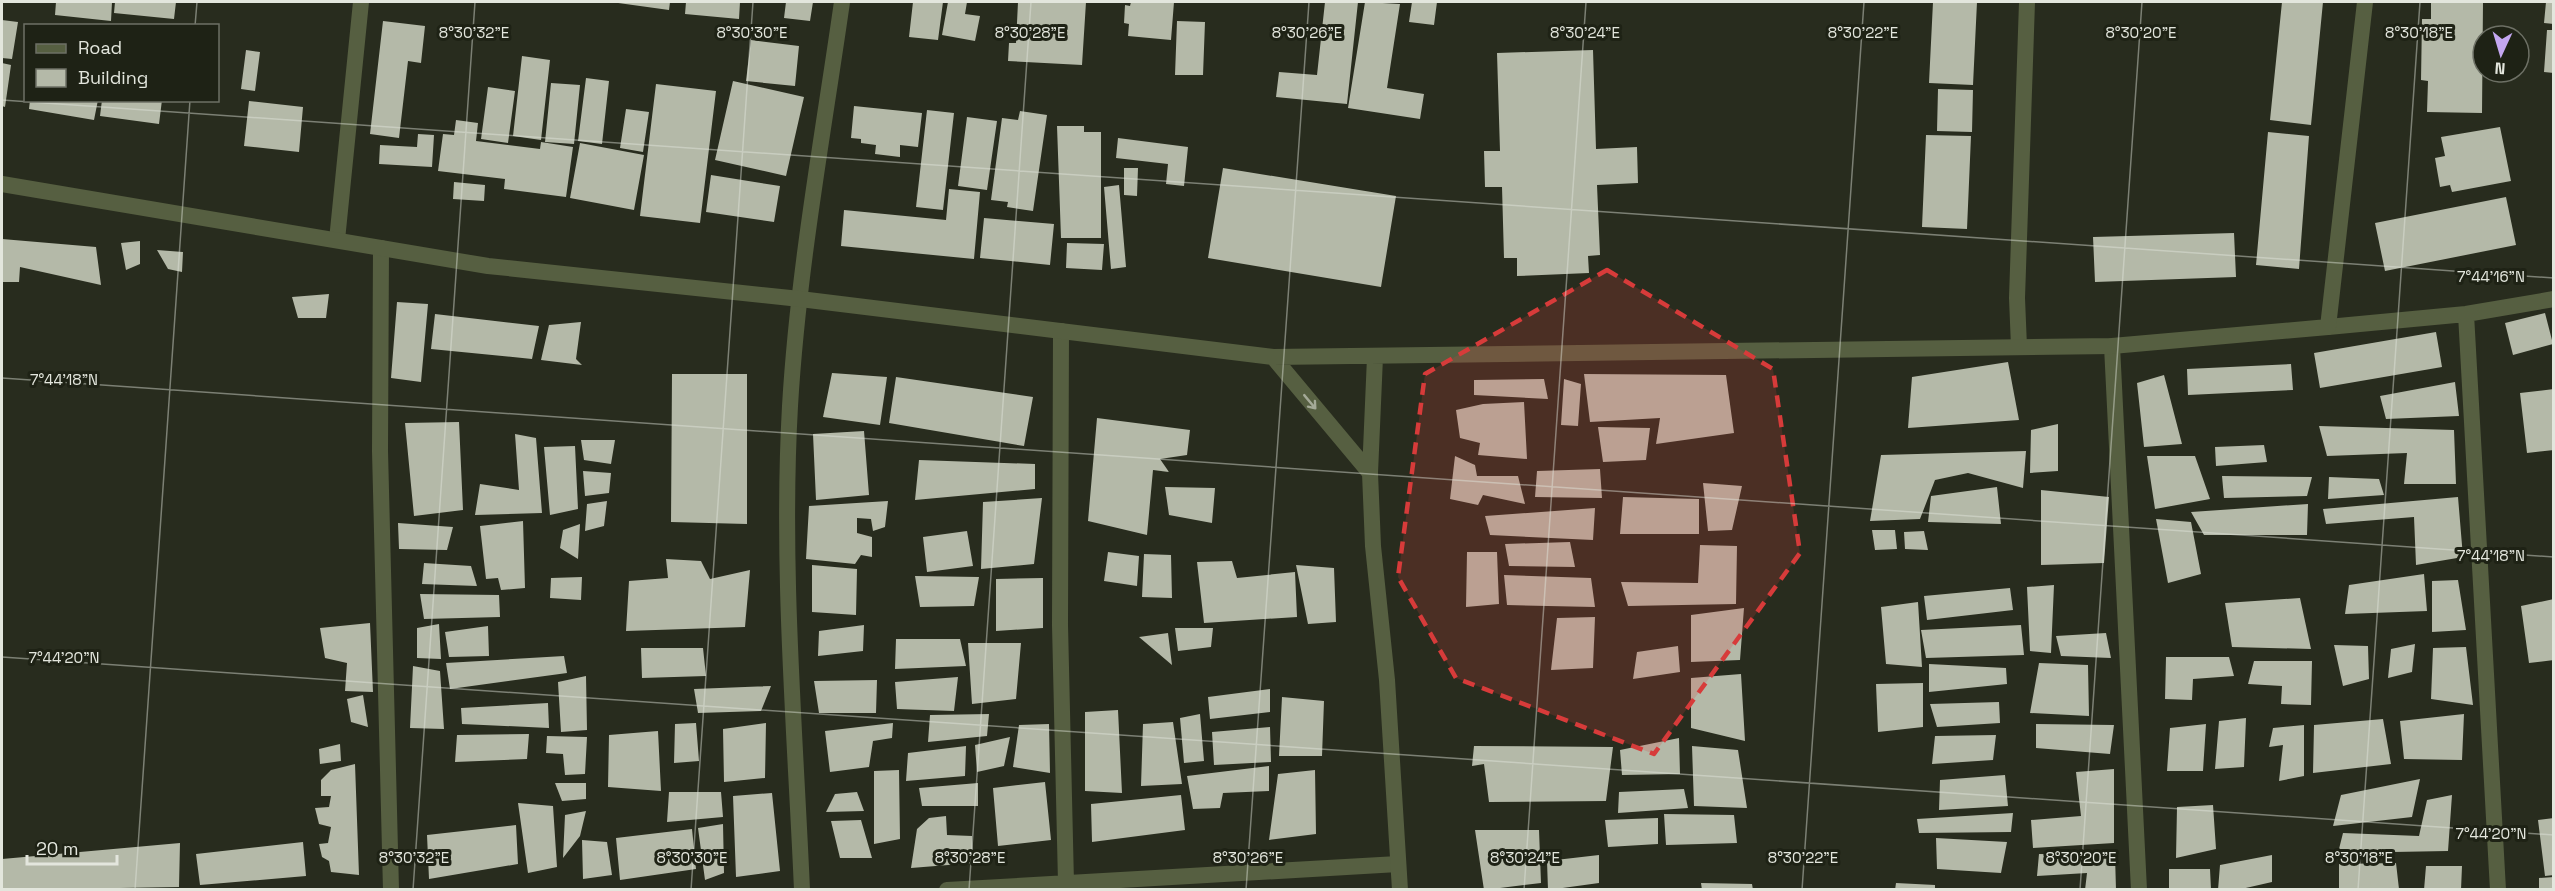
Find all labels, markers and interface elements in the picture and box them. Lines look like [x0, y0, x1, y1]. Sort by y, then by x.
text: 8°30'32"E [439, 23, 509, 42]
text: 8°30'30"E [717, 23, 788, 42]
text: 8°30'28"E [995, 23, 1065, 42]
text: 8°30'26"E [1272, 23, 1342, 42]
text: 8°30'24"E [1550, 23, 1620, 42]
text: 8°30'22"E [1828, 23, 1898, 42]
text: 8°30'20"E [2106, 23, 2176, 42]
text: 8°30'18"E [2385, 23, 2453, 42]
legend [24, 24, 219, 102]
north arrow [2471, 24, 2531, 84]
text: Road [78, 36, 122, 59]
text: N [2494, 58, 2506, 79]
text: Building [78, 66, 148, 89]
text: 7°44'16"N [2457, 267, 2525, 286]
text: 7°44'18"N [30, 370, 98, 389]
one-way arrow [1303, 393, 1316, 409]
text: 7°44'18"N [2457, 546, 2525, 565]
text: 7°44'20"N [28, 648, 100, 667]
text: 7°44'20"N [2455, 824, 2527, 843]
scale bar [27, 828, 117, 866]
text: 20 m [36, 837, 79, 860]
text: 8°30'32"E [379, 848, 449, 867]
text: 8°30'30"E [657, 848, 728, 867]
text: 8°30'28"E [935, 848, 1005, 867]
text: 8°30'26"E [1213, 848, 1283, 867]
text: 8°30'24"E [1490, 848, 1560, 867]
text: 8°30'22"E [1768, 848, 1838, 867]
text: 8°30'20"E [2046, 848, 2116, 867]
text: 8°30'18"E [2325, 848, 2393, 867]

